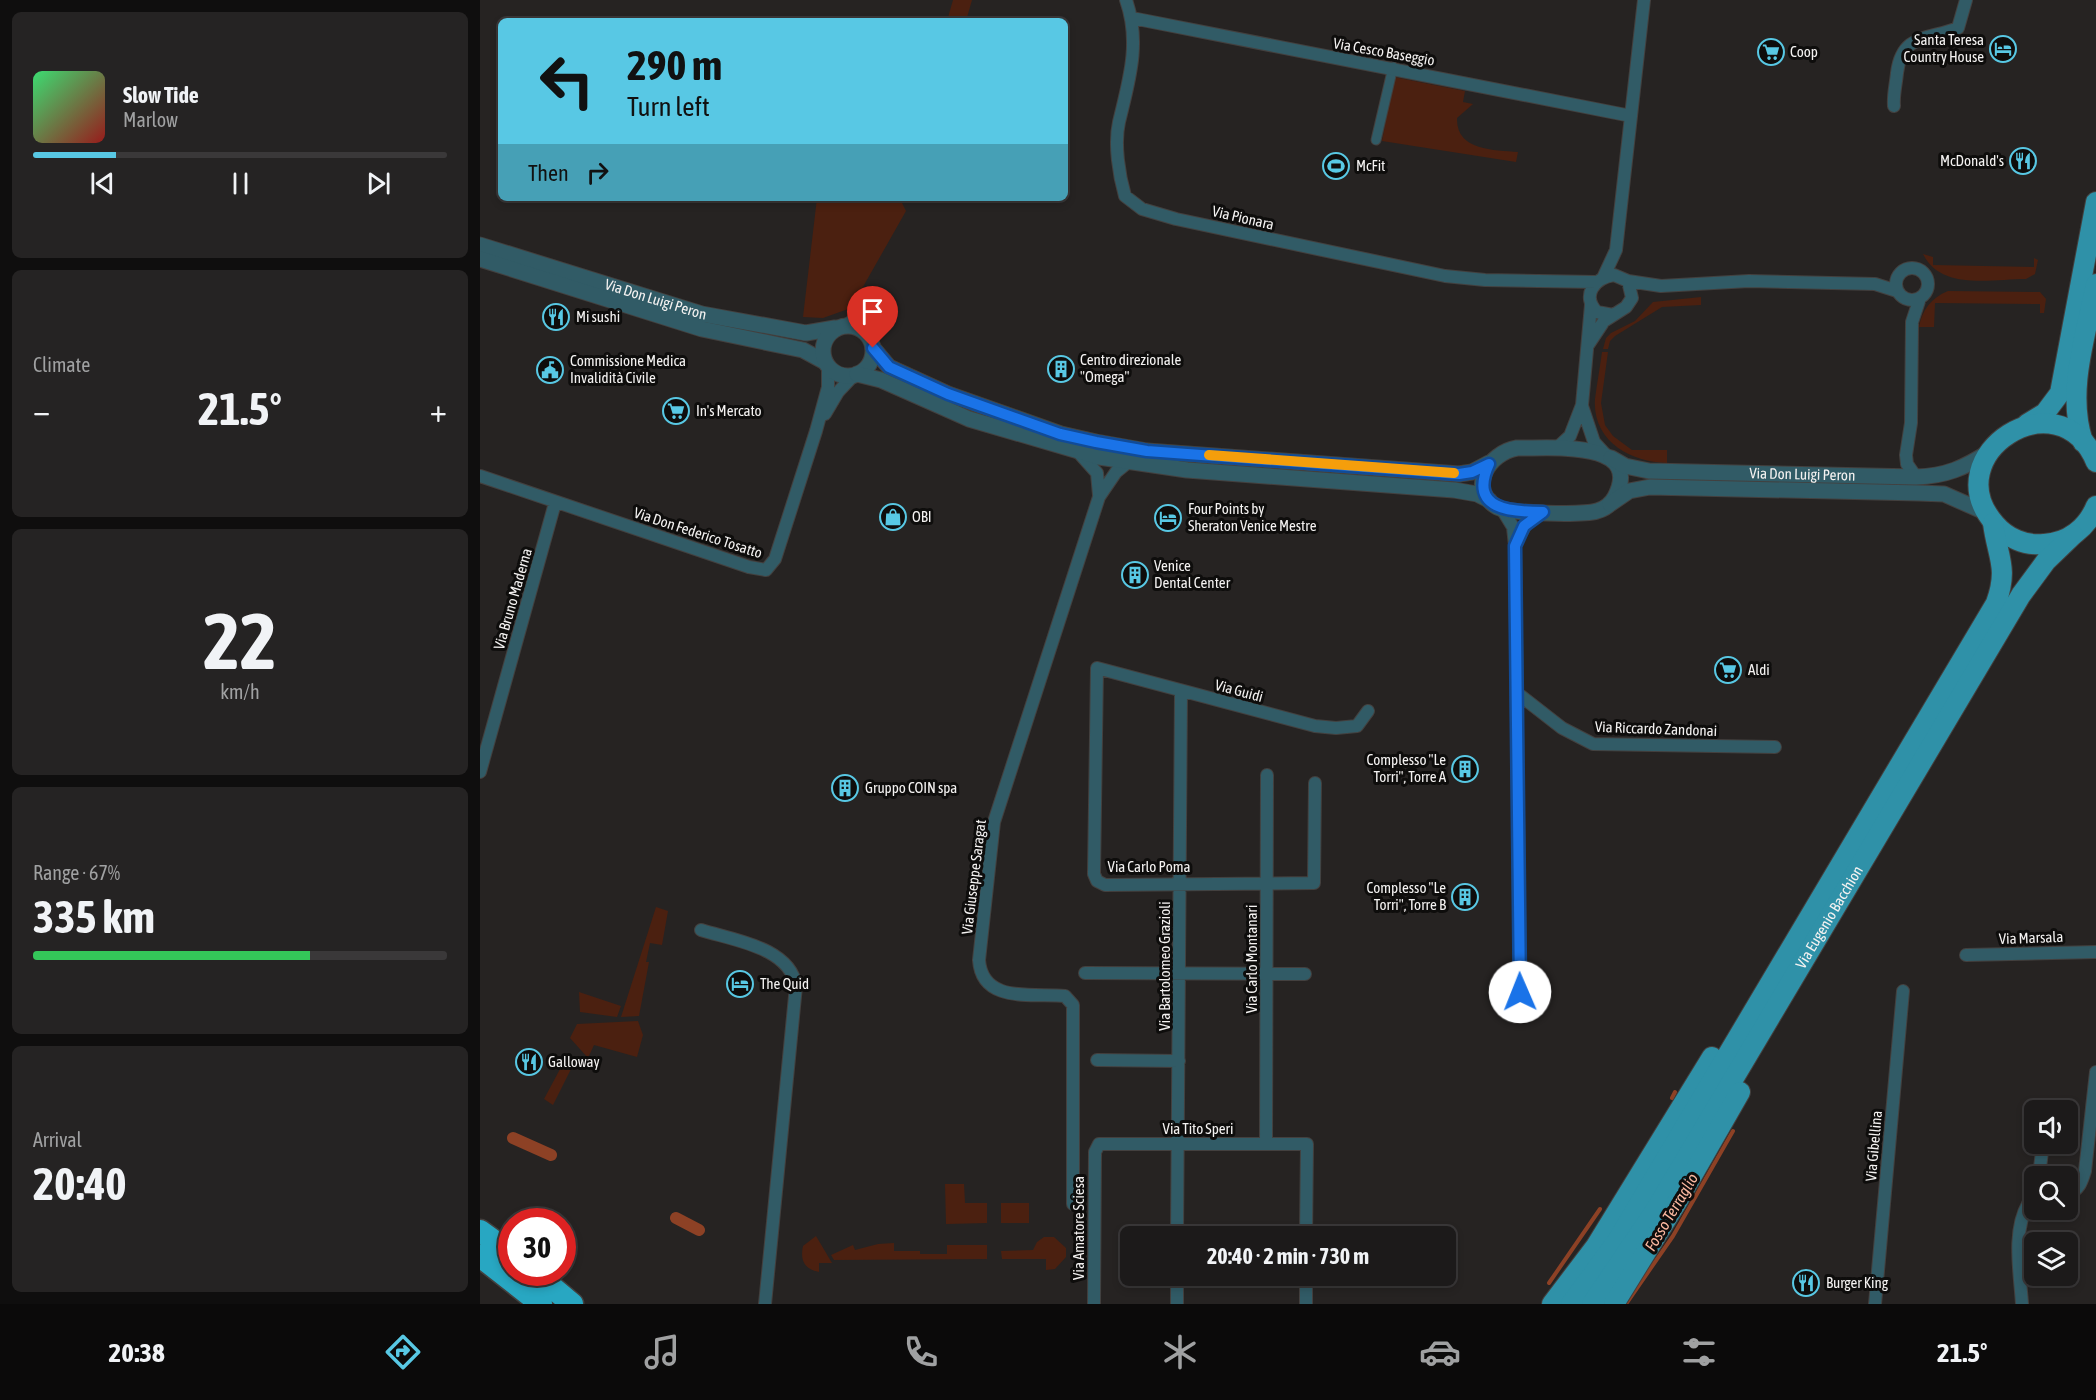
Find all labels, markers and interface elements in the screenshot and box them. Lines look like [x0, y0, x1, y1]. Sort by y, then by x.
place label: Santa Teresa Country House [1904, 31, 1984, 65]
street label: Via Cesco Baseggio [1332, 34, 1436, 69]
hotel icon: Santa Teresa Country House [1988, 34, 2018, 64]
supermarket icon: Coop [1756, 37, 1786, 67]
text: 290 m [627, 41, 722, 89]
icon: left [528, 42, 606, 120]
place label: Coop [1790, 43, 1818, 60]
text: Slow Tide [123, 82, 199, 108]
text: Turn left [627, 91, 710, 122]
text: Marlow [123, 108, 178, 131]
restaurant icon: McDonald's [2008, 146, 2038, 176]
sports icon: McFit [1321, 151, 1351, 181]
place label: McDonald's [1940, 152, 2004, 169]
icon: right [581, 156, 614, 189]
place label: McFit [1356, 157, 1385, 174]
text: Then [528, 160, 569, 186]
icon: previous [86, 167, 119, 200]
icon: pause [224, 167, 257, 200]
icon: next [362, 167, 395, 200]
street label: Via Pionara [1211, 202, 1276, 233]
street label: Via Don Luigi Peron [603, 275, 708, 323]
pin [847, 286, 898, 348]
icon: arrive [856, 295, 889, 328]
restaurant icon: Mi sushi [541, 302, 571, 332]
place label: Mi sushi [576, 308, 620, 325]
place label: Centro direzionale "Omega" [1080, 351, 1181, 385]
place label: Commissione Medica Invalidità Civile [570, 352, 686, 386]
text: Climate [33, 353, 90, 376]
building icon: Centro direzionale "Omega" [1046, 354, 1076, 384]
public building icon: Commissione Medica Invalidità Civile [535, 355, 565, 385]
text: 21.5° [198, 383, 282, 435]
text: − [33, 391, 50, 429]
text: + [430, 391, 447, 429]
supermarket icon: In's Mercato [661, 396, 691, 426]
place label: In's Mercato [696, 402, 762, 419]
street label: Via Don Luigi Peron [1749, 464, 1855, 484]
place label: Four Points by Sheraton Venice Mestre [1188, 500, 1317, 534]
shop icon: OBI [878, 502, 908, 532]
hotel icon: Four Points by Sheraton Venice Mestre [1153, 503, 1183, 533]
street label: Via Don Federico Tosatto [632, 504, 765, 561]
place label: OBI [912, 508, 932, 525]
street label: Via Bruno Maderna [490, 546, 535, 651]
place label: Venice Dental Center [1154, 557, 1231, 591]
building icon: Venice Dental Center [1120, 560, 1150, 590]
text: 22 [203, 596, 277, 686]
supermarket icon: Aldi [1713, 655, 1743, 685]
place label: Aldi [1748, 661, 1770, 678]
street label: Via Guidi [1213, 676, 1265, 705]
text: km/h [220, 680, 260, 703]
street label: Via Riccardo Zandonai [1595, 718, 1717, 739]
place label: Complesso "Le Torri", Torre A [1366, 751, 1447, 785]
building icon: Complesso "Le Torri", Torre A [1450, 754, 1480, 784]
building icon: Gruppo COIN spa [830, 773, 860, 803]
place label: Gruppo COIN spa [865, 779, 957, 796]
street label: Via Giuseppe Saragat [958, 819, 989, 935]
street label: Via Carlo Poma [1108, 858, 1190, 875]
text: Range · 67% [33, 861, 120, 884]
street label: Via Eugenio Bacchion [1792, 862, 1866, 971]
place label: Complesso "Le Torri", Torre B [1366, 879, 1446, 913]
building icon: Complesso "Le Torri", Torre B [1450, 882, 1480, 912]
text: 335 km [33, 891, 155, 943]
street label: Via Bartolomeo Grazioli [1156, 901, 1173, 1031]
street label: Via Carlo Montanari [1243, 905, 1260, 1013]
street label: Via Marsala [1998, 928, 2064, 947]
position arrow [1488, 960, 1552, 1024]
hotel icon: The Quid [725, 969, 755, 999]
place label: The Quid [760, 975, 809, 992]
restaurant icon: Galloway [514, 1047, 544, 1077]
place label: Galloway [548, 1053, 600, 1070]
map controls [2024, 1100, 2078, 1286]
button: sound [2024, 1100, 2078, 1154]
street label: Via Gibellina [1862, 1110, 1885, 1182]
street label: Via Tito Speri [1163, 1120, 1233, 1137]
text: Arrival [33, 1128, 82, 1151]
text: 20:40 [33, 1158, 127, 1210]
button: search [2024, 1166, 2078, 1220]
water label: Fosso Terraglio [1641, 1170, 1702, 1255]
street label: Via Amatore Sciesa [1070, 1176, 1087, 1280]
speed limit sign: 30 [498, 1208, 576, 1286]
button: layers [2024, 1232, 2078, 1286]
text: 20:40 · 2 min · 730 m [1207, 1243, 1369, 1269]
restaurant icon: Burger King [1791, 1268, 1821, 1298]
place label: Burger King [1826, 1274, 1889, 1291]
icon: directions [382, 1331, 424, 1373]
icon: music [641, 1331, 683, 1373]
icon: phone [900, 1331, 942, 1373]
icon: climate [1159, 1331, 1201, 1373]
icon: car [1419, 1331, 1461, 1373]
icon: filters [1678, 1331, 1720, 1373]
text: 20:38 [109, 1337, 165, 1368]
text: 21.5° [1937, 1337, 1987, 1368]

